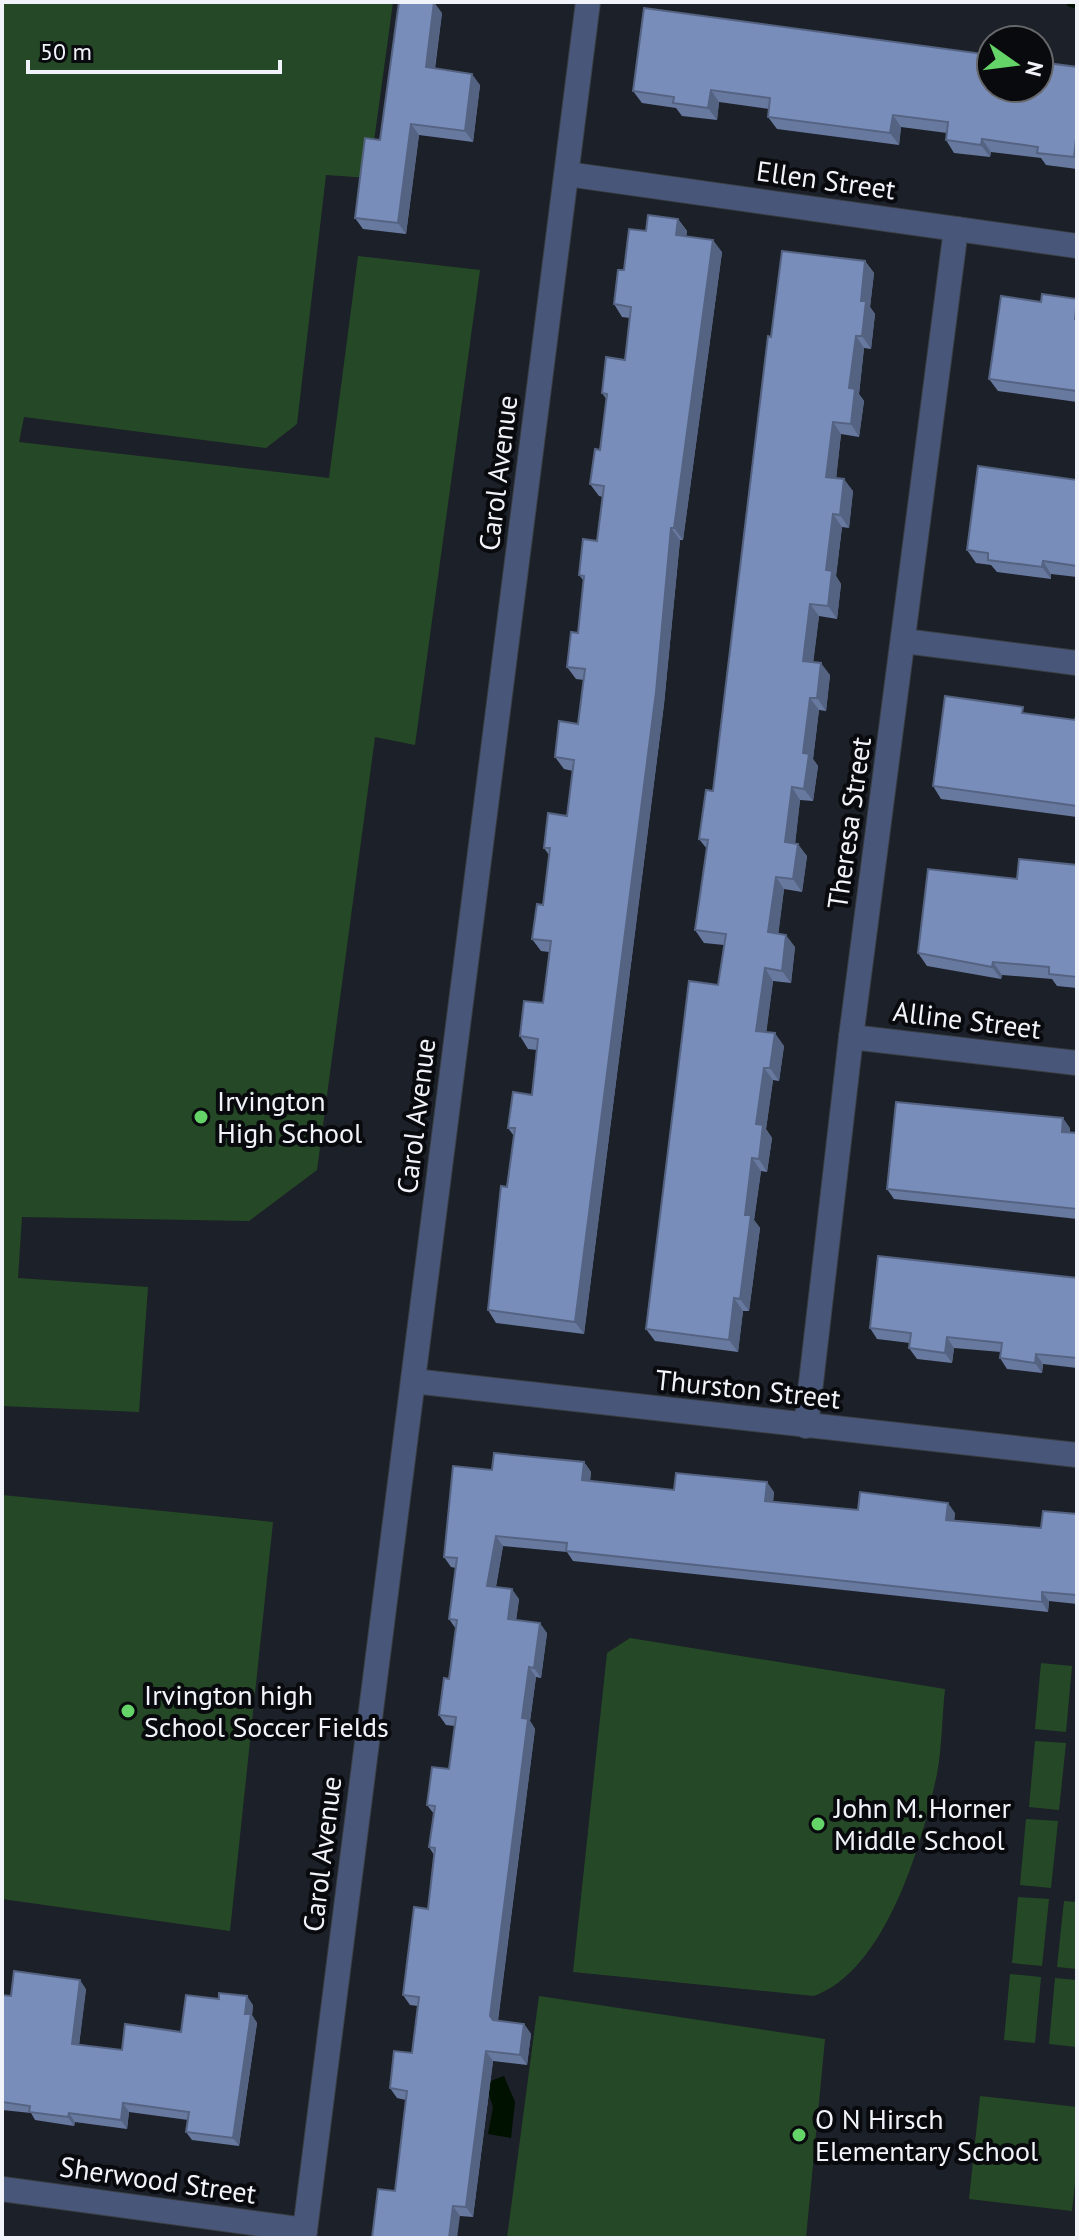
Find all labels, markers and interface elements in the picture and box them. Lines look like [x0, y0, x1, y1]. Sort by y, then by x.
scale bar [28, 24, 280, 74]
north arrow [975, 24, 1055, 104]
text: 50 m [40, 36, 92, 67]
text: N [1019, 58, 1050, 79]
street label: Ellen Street [754, 151, 898, 208]
street label: Carol Avenue [470, 393, 525, 553]
street label: Theresa Street [818, 734, 879, 911]
street label: Alline Street [891, 992, 1044, 1047]
street label: Carol Avenue [388, 1036, 443, 1196]
place label: Irvington High School [217, 1082, 362, 1151]
marker: Irvington High School [192, 1108, 210, 1126]
street label: Thurston Street [654, 1360, 843, 1417]
place label: Irvington high School Soccer Fields [144, 1676, 389, 1745]
marker: Irvington high School Soccer Fields [119, 1702, 137, 1720]
street label: Carol Avenue [294, 1774, 349, 1934]
place label: John M. Horner Middle School [833, 1789, 1012, 1858]
marker: John M. Horner Middle School [809, 1815, 827, 1833]
place label: O N Hirsch Elementary School [815, 2100, 1038, 2169]
marker: O N Hirsch Elementary School [790, 2126, 808, 2144]
street label: Sherwood Street [57, 2147, 259, 2212]

